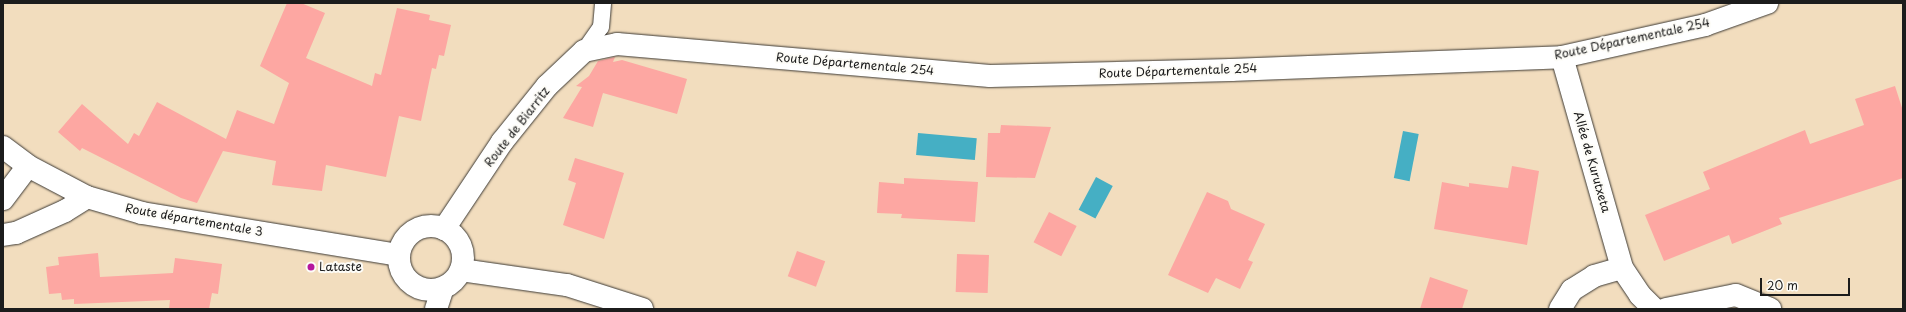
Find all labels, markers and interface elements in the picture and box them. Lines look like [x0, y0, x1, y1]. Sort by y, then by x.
street label: Route Départementale 254 [1553, 15, 1711, 63]
street label: Route Départementale 254 [775, 50, 935, 78]
street label: Route Départementale 254 [1098, 61, 1258, 81]
street label: Route de Biarritz [481, 84, 553, 170]
street label: Allée de Kurutxeta [1570, 109, 1614, 215]
street label: Route départementale 3 [123, 201, 265, 239]
place label: Lataste [319, 260, 362, 274]
marker: Lataste [306, 262, 316, 272]
scale bar [1762, 270, 1852, 296]
text: 20 m [1767, 276, 1798, 294]

